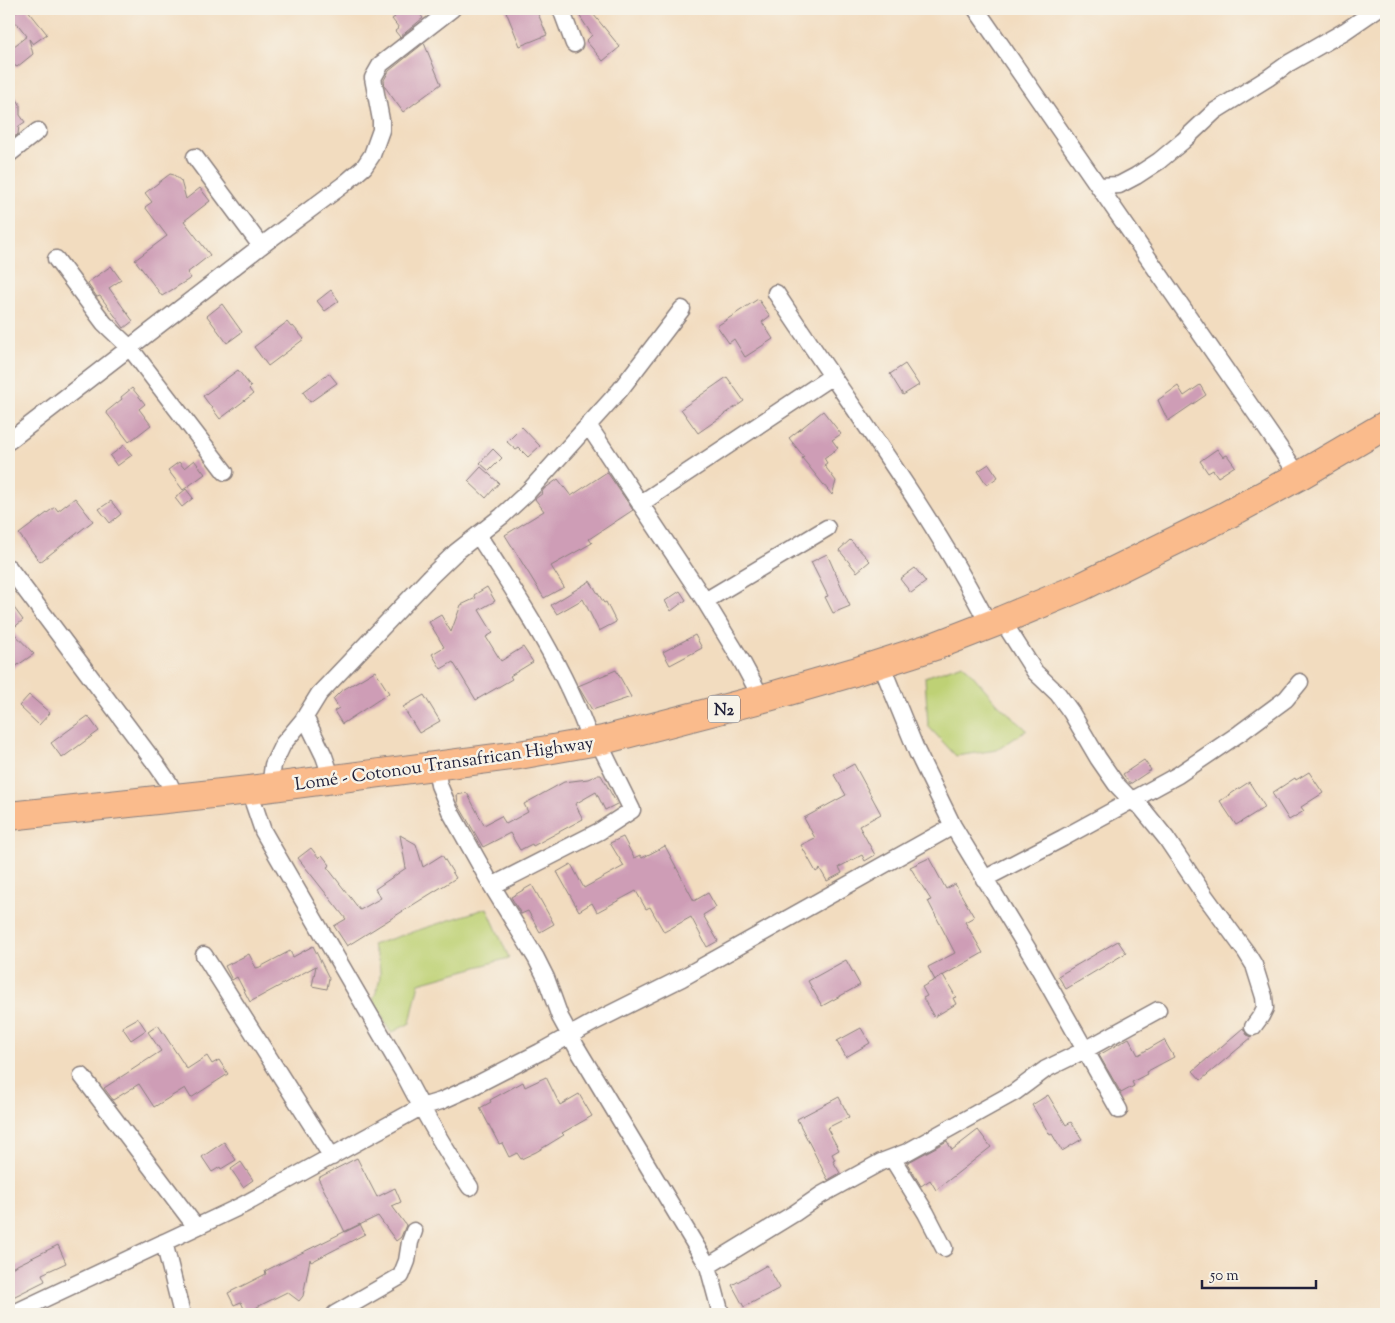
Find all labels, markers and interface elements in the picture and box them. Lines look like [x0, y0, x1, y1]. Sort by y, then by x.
road number: N2 [708, 696, 740, 722]
street label: Lomé - Cotonou Transafrican Highway [293, 731, 596, 799]
scale bar [1202, 1258, 1316, 1290]
text: 50 m [1209, 1266, 1239, 1287]

